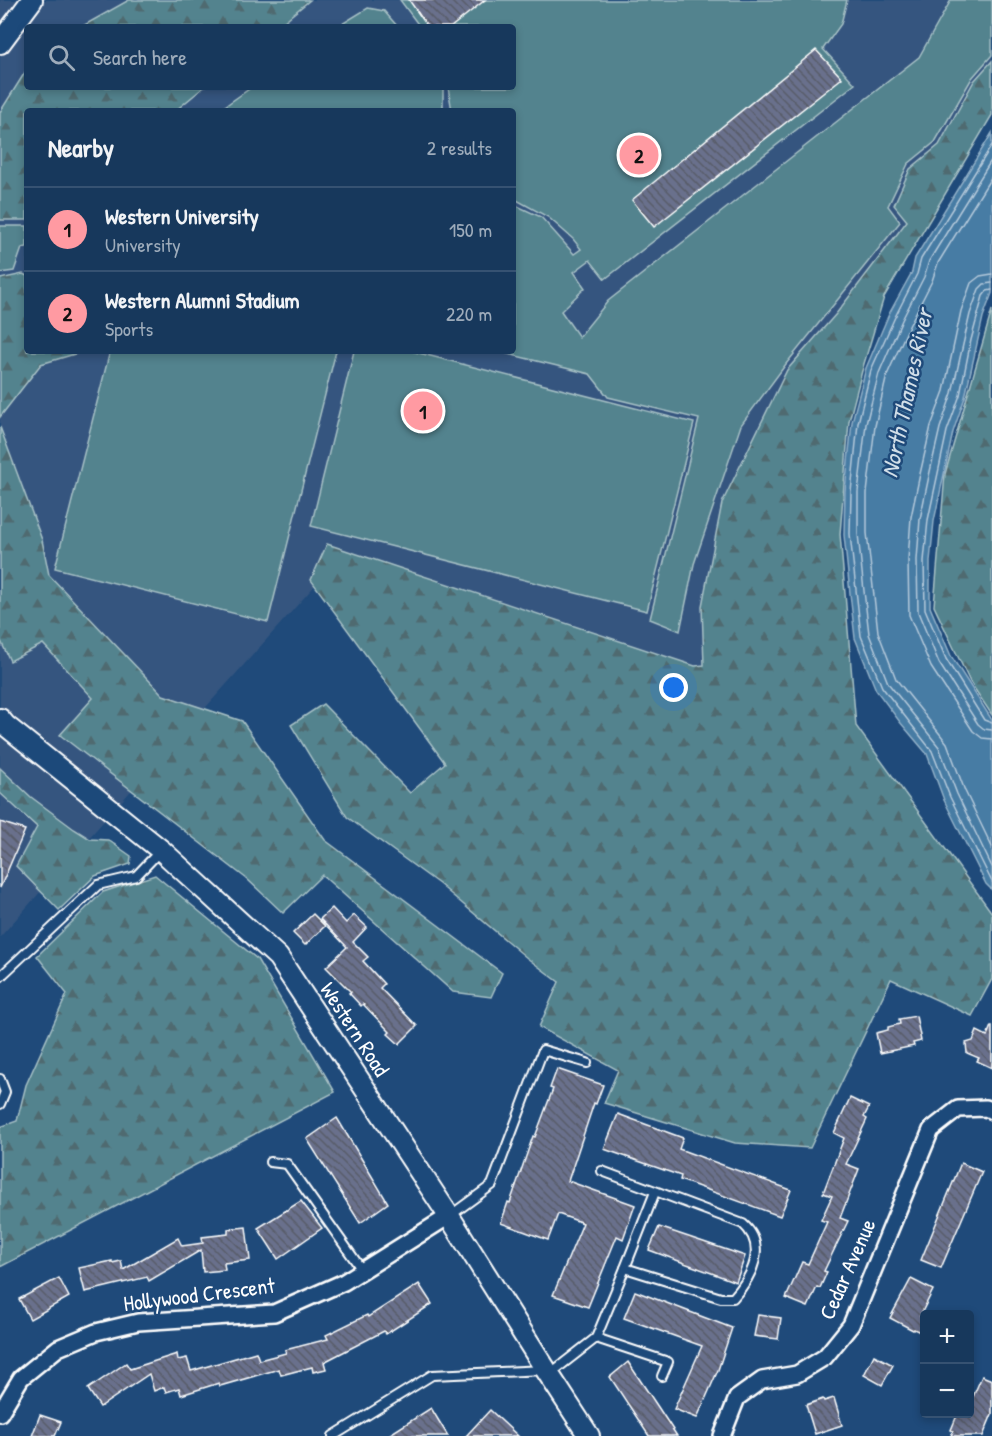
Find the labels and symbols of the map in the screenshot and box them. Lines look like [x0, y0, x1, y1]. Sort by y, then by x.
pin: 2 [620, 132, 658, 178]
water label: North Thames River [873, 303, 940, 480]
pin: 1 [404, 388, 442, 434]
your location [659, 673, 688, 702]
street label: Western Road [313, 976, 397, 1082]
street label: Cedar Avenue [811, 1214, 883, 1324]
street label: Hollywood Crescent [122, 1270, 277, 1318]

